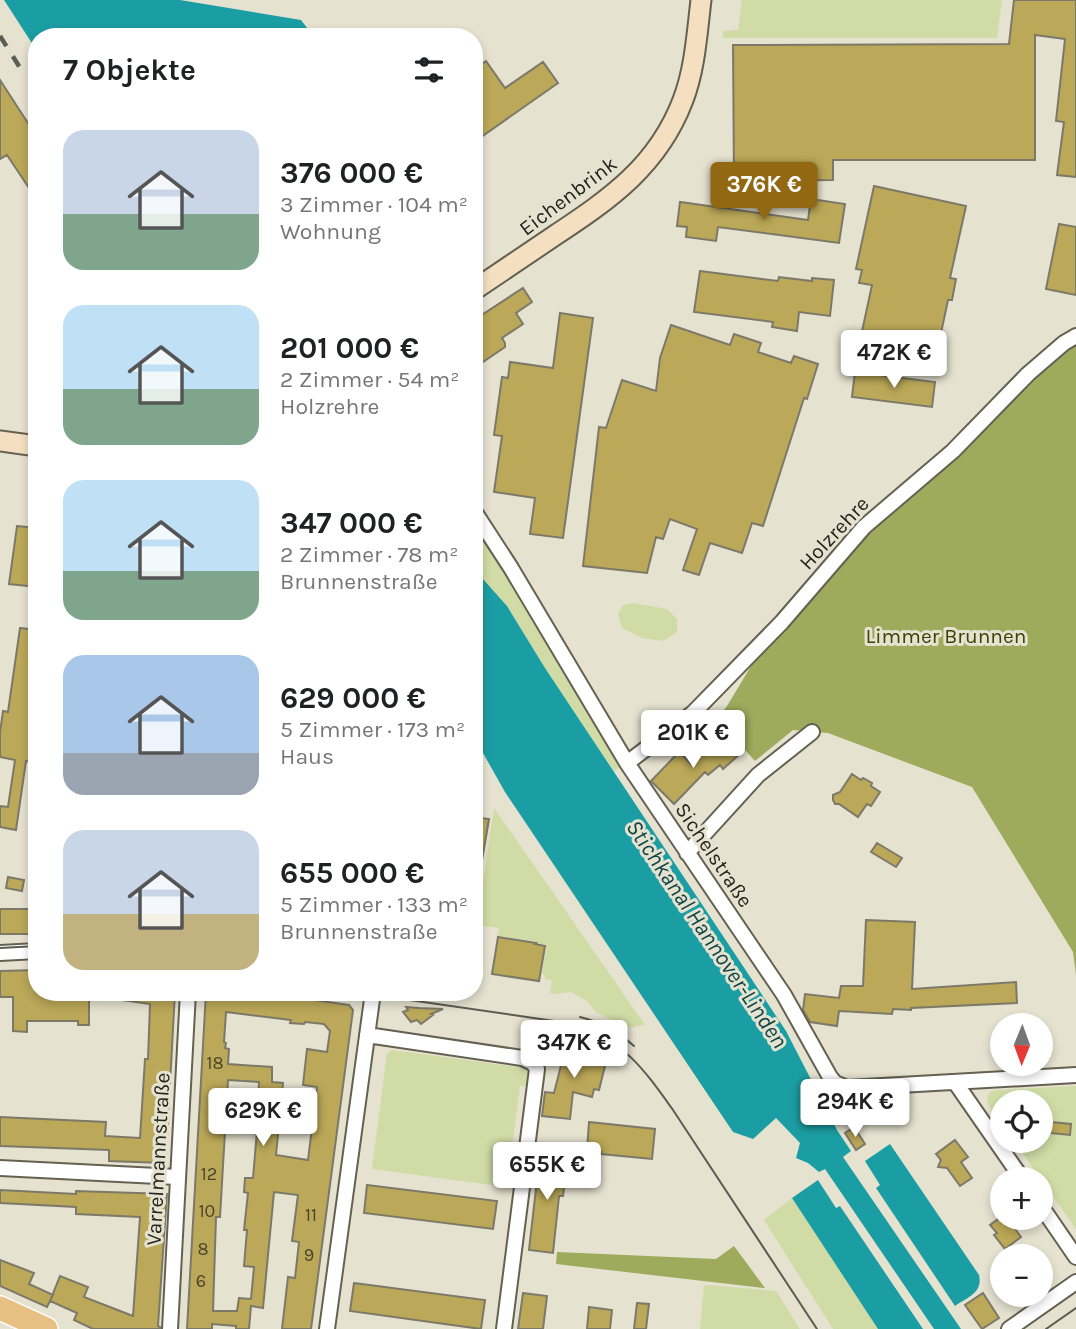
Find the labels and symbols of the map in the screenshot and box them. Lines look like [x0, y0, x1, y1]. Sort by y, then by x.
street label: Eichenbrink [515, 151, 622, 240]
pin: 376K € [707, 162, 821, 222]
pin: 472K € [837, 330, 951, 390]
street label: Holzrehre [794, 492, 874, 574]
park label: Limmer Brunnen [866, 624, 1026, 648]
pin: 201K € [636, 710, 750, 770]
street label: Sichelstraße [670, 798, 758, 912]
water label: Stichkanal Hannover-Linden [620, 815, 794, 1053]
north arrow [990, 1013, 1054, 1076]
pin: 347K € [517, 1020, 631, 1080]
house number: 18 [206, 1052, 224, 1074]
street label: Varrelmannstraße [141, 1072, 175, 1246]
pin: 294K € [798, 1080, 912, 1139]
pin: 629K € [206, 1088, 320, 1148]
pin: 655K € [490, 1142, 604, 1202]
house number: 12 [201, 1163, 217, 1185]
house number: 10 [199, 1200, 215, 1222]
house number: 11 [305, 1204, 317, 1226]
house number: 8 [197, 1238, 209, 1260]
house number: 9 [304, 1244, 314, 1266]
house number: 6 [196, 1270, 206, 1292]

